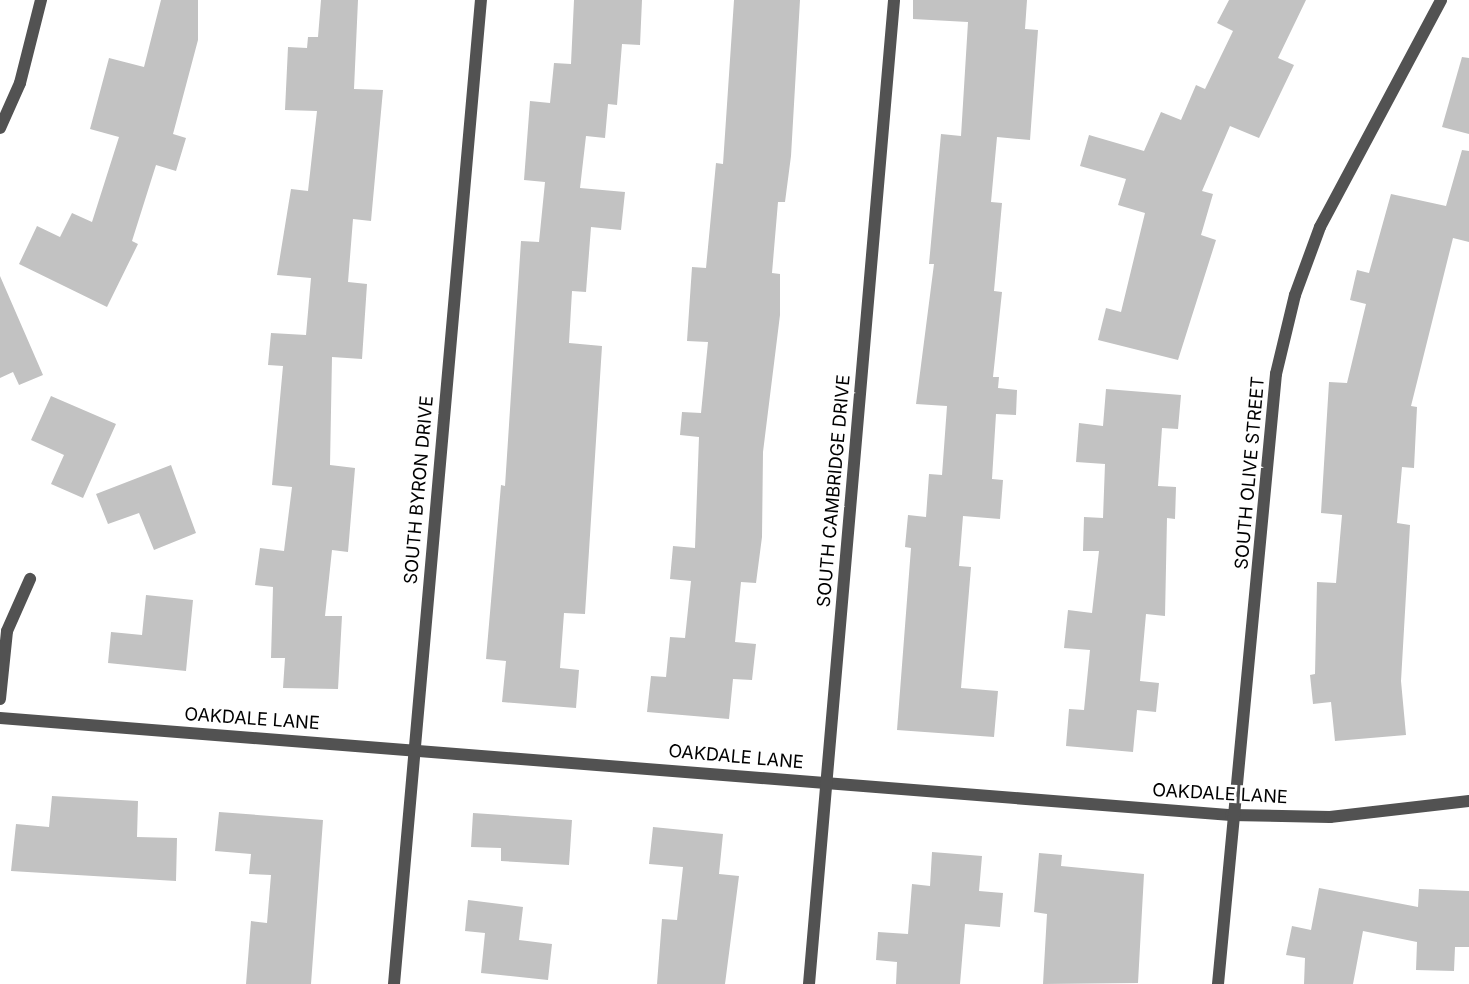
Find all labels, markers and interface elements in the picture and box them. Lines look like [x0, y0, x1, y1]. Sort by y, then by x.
street label: SOUTH CAMBRIDGE DRIVE [813, 374, 855, 608]
street label: SOUTH OLIVE STREET [1231, 376, 1269, 570]
street label: SOUTH BYRON DRIVE [400, 395, 438, 585]
street label: OAKDALE LANE [184, 704, 320, 734]
street label: OAKDALE LANE [668, 740, 804, 774]
street label: OAKDALE LANE [1152, 780, 1288, 808]

